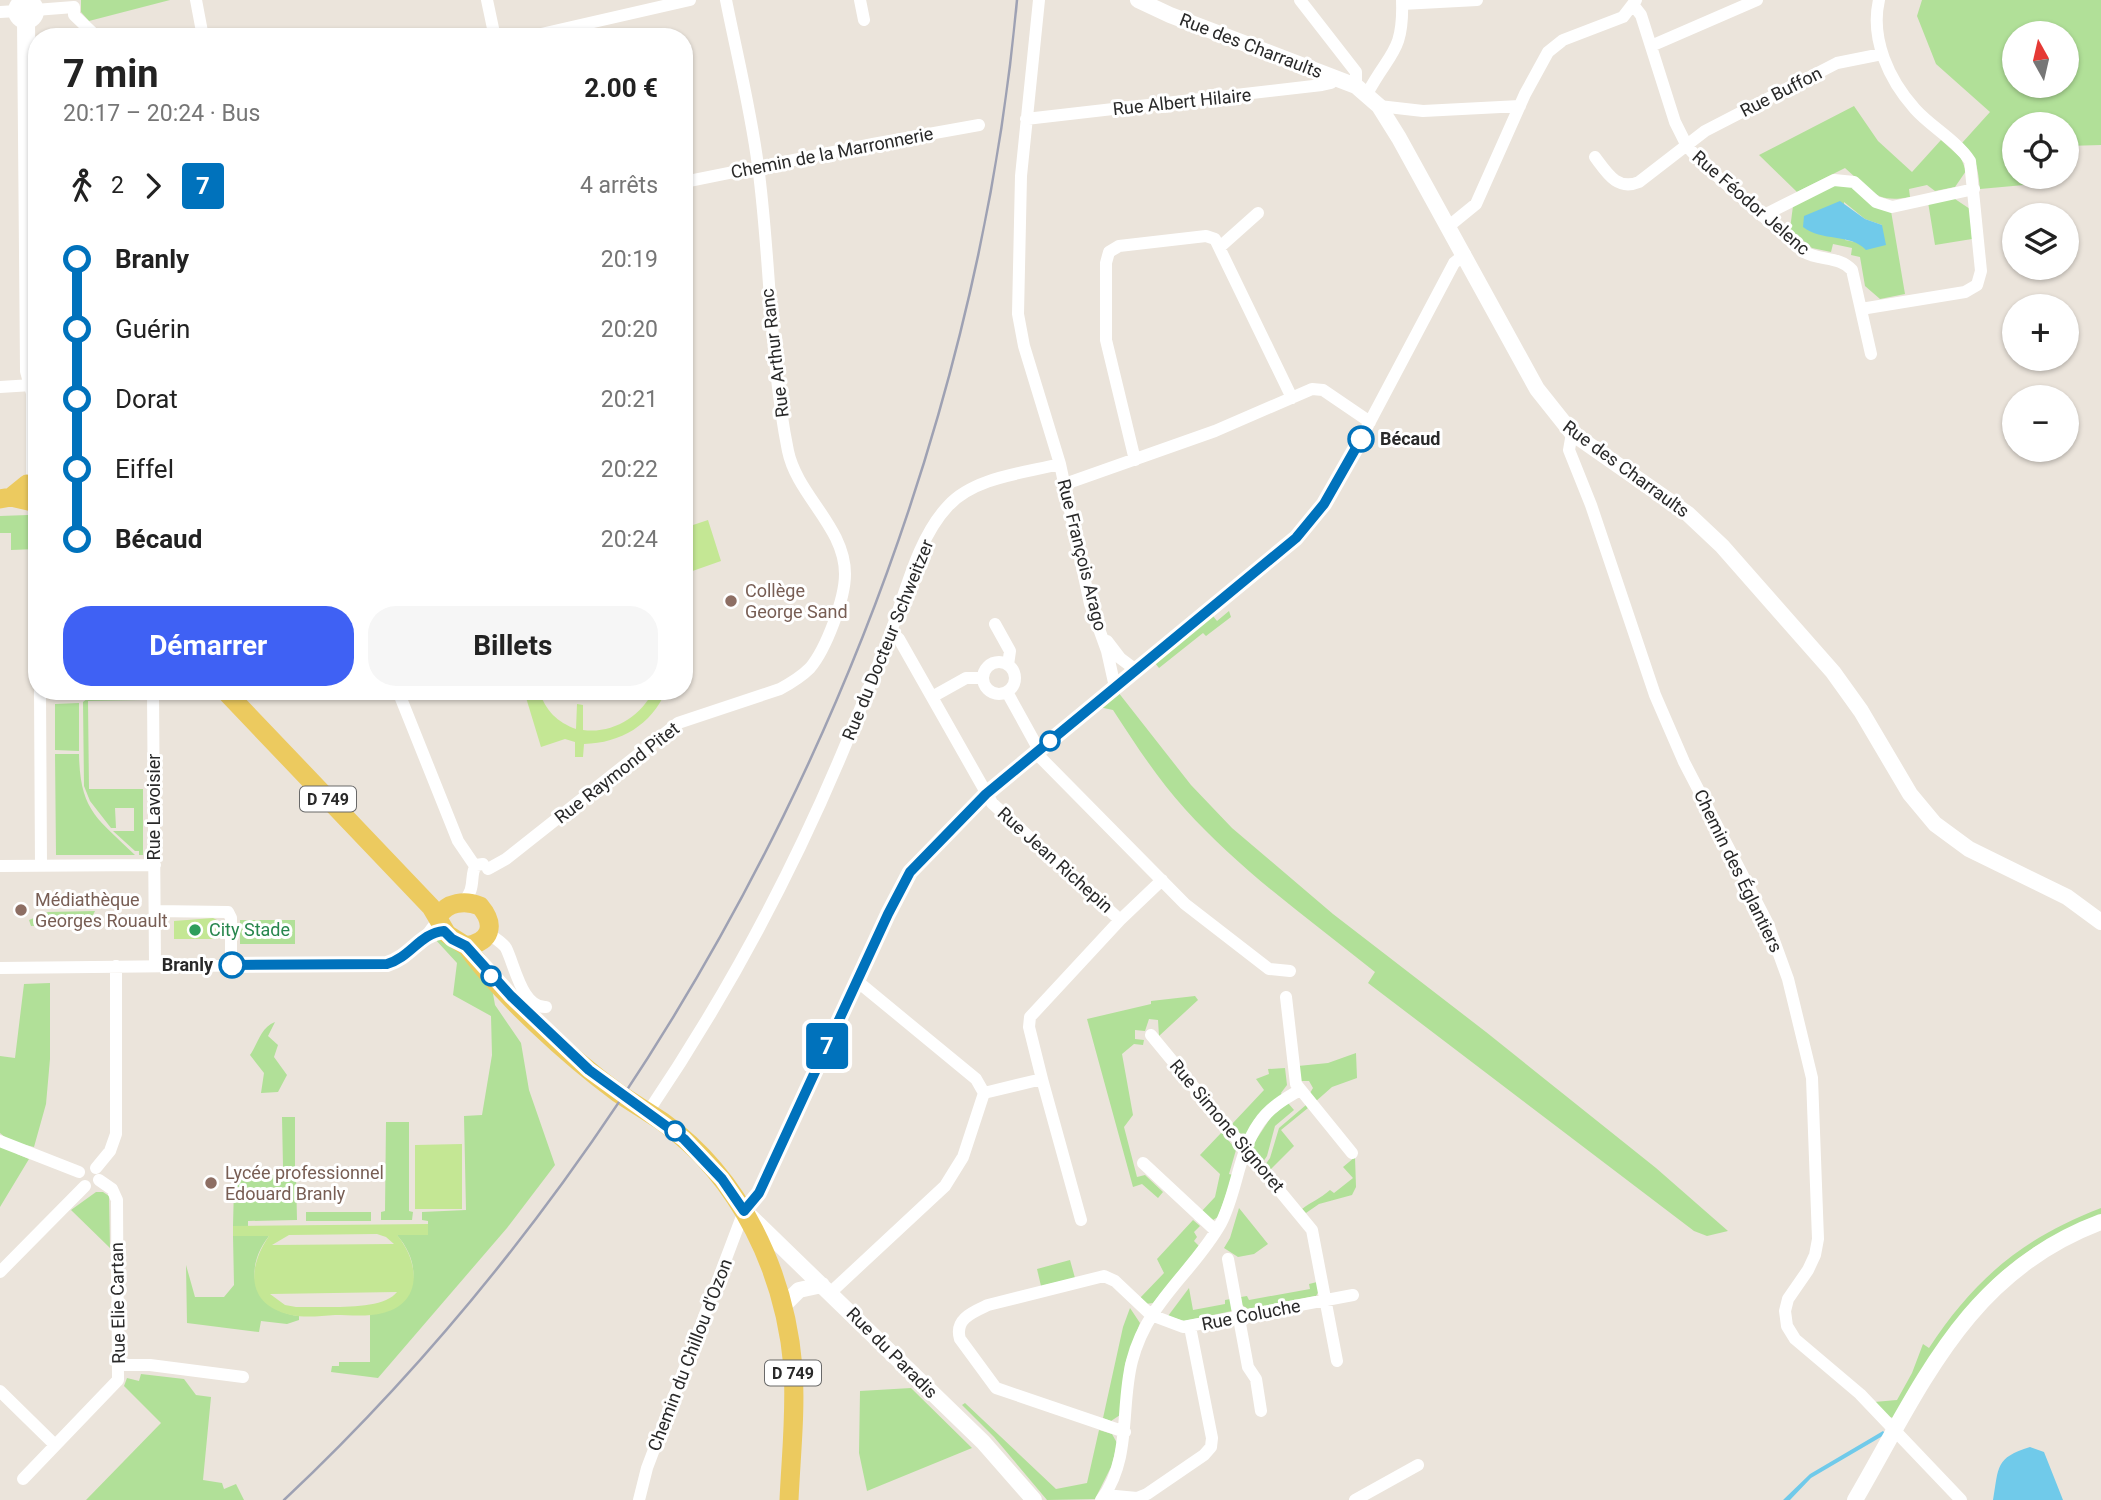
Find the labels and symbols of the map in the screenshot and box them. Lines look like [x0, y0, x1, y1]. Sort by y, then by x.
street label: Rue des Charraults [1177, 9, 1325, 82]
north arrow [2002, 21, 2079, 98]
street label: Rue Buffon [1736, 62, 1825, 121]
street label: Rue Albert Hilaire [1112, 84, 1252, 119]
street label: Chemin de la Marronnerie [729, 123, 935, 182]
street label: Rue Féodor Jelenc [1688, 146, 1814, 259]
street label: Rue Arthur Ranc [756, 287, 793, 419]
street label: Rue des Charraults [1559, 416, 1694, 521]
marker: Bécaud [1348, 426, 1374, 452]
place label: Bécaud [1380, 428, 1440, 449]
street label: Rue François Arago [1053, 477, 1112, 633]
street label: Rue du Docteur Schweitzer [838, 536, 938, 743]
place label: Collège George Sand [745, 580, 848, 622]
marker: Collège George Sand [723, 593, 739, 609]
street label: Rue Raymond Pitet [550, 717, 683, 828]
unlabelled marker [1040, 731, 1060, 751]
street label: Rue Lavoisier [143, 754, 164, 860]
road number: D 749 [300, 786, 356, 812]
street label: Chemin des Églantiers [1690, 786, 1787, 956]
street label: Rue Jean Richepin [994, 802, 1117, 917]
place label: Médiathèque Georges Rouault [35, 889, 168, 931]
marker: Médiathèque Georges Rouault [13, 902, 29, 918]
place label: City Stade [209, 919, 290, 940]
marker: City Stade [187, 922, 203, 938]
marker: Branly [219, 952, 245, 978]
place label: Branly [162, 954, 214, 975]
unlabelled marker [481, 966, 501, 986]
line badge: 7 [804, 1023, 850, 1069]
street label: Rue Simone Signoret [1166, 1055, 1289, 1196]
unlabelled marker [665, 1121, 685, 1141]
place label: Lycée professionnel Edouard Branly [225, 1162, 384, 1204]
marker: Lycée professionnel Edouard Branly [203, 1175, 219, 1191]
street label: Rue Elie Cartan [106, 1242, 129, 1364]
street label: Chemin du Chillou d'Ozon [643, 1256, 736, 1454]
street label: Rue Coluche [1200, 1295, 1302, 1334]
street label: Rue du Paradis [843, 1303, 942, 1402]
road number: D 749 [765, 1360, 821, 1386]

